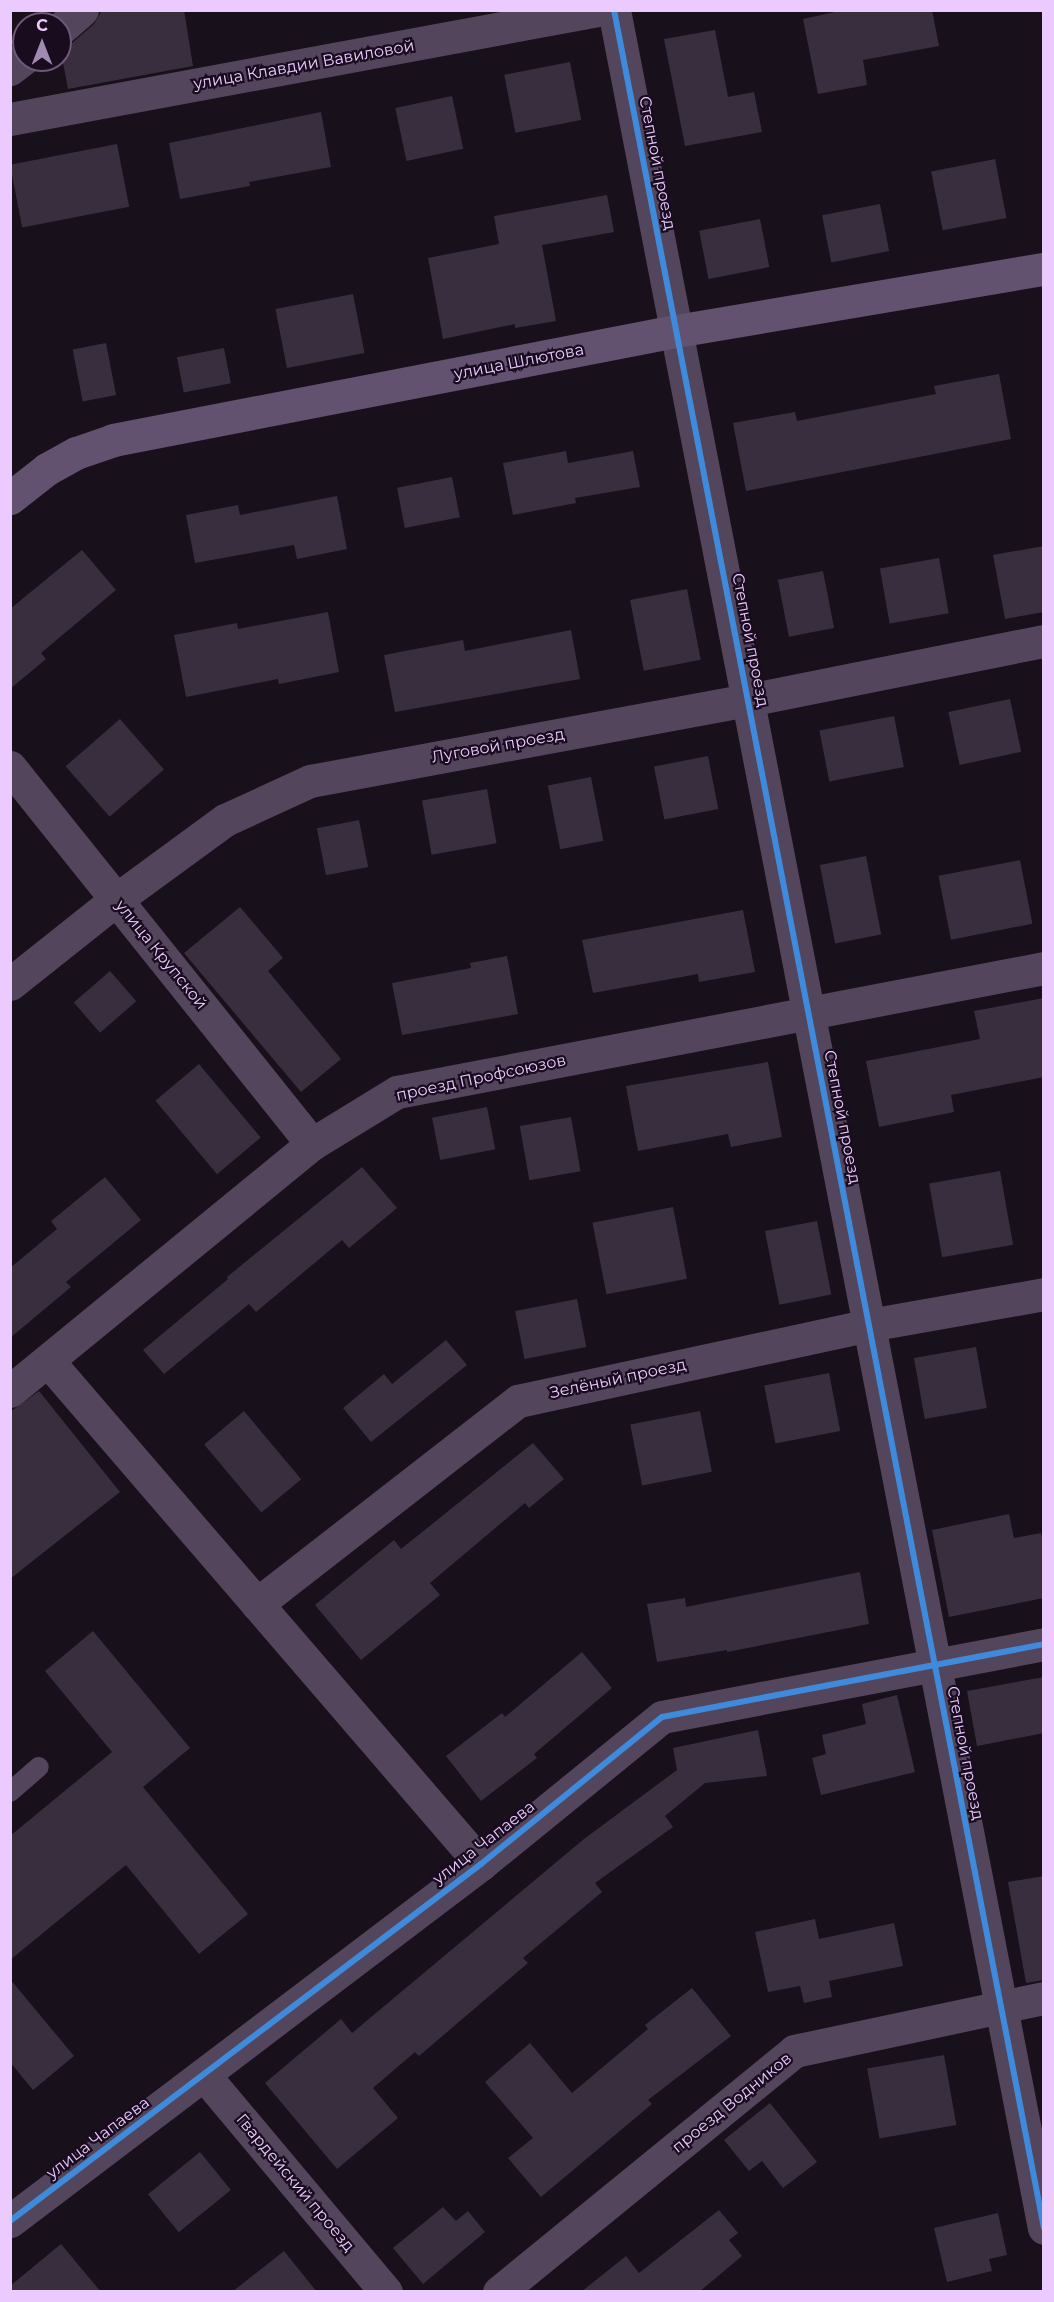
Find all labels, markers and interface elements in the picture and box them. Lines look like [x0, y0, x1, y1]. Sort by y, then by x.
north arrow [12, 12, 72, 72]
text: С [36, 16, 48, 35]
street label: улица Клавдии Вавиловой [192, 36, 416, 94]
street label: Степной проезд [635, 94, 679, 232]
street label: улица Шлютова [453, 340, 585, 384]
street label: Степной проезд [728, 571, 772, 709]
street label: Луговой проезд [430, 725, 566, 767]
street label: улица Крупской [111, 897, 211, 1013]
street label: Степной проезд [820, 1048, 864, 1186]
street label: проезд Профсоюзов [394, 1051, 568, 1105]
street label: Зелёный проезд [548, 1355, 688, 1403]
street label: Степной проезд [943, 1684, 987, 1822]
street label: улица Чапаева [429, 1797, 539, 1889]
street label: проезд Водников [668, 2049, 796, 2157]
street label: улица Чапаева [43, 2093, 153, 2183]
street label: Гвардейский проезд [232, 2110, 358, 2256]

